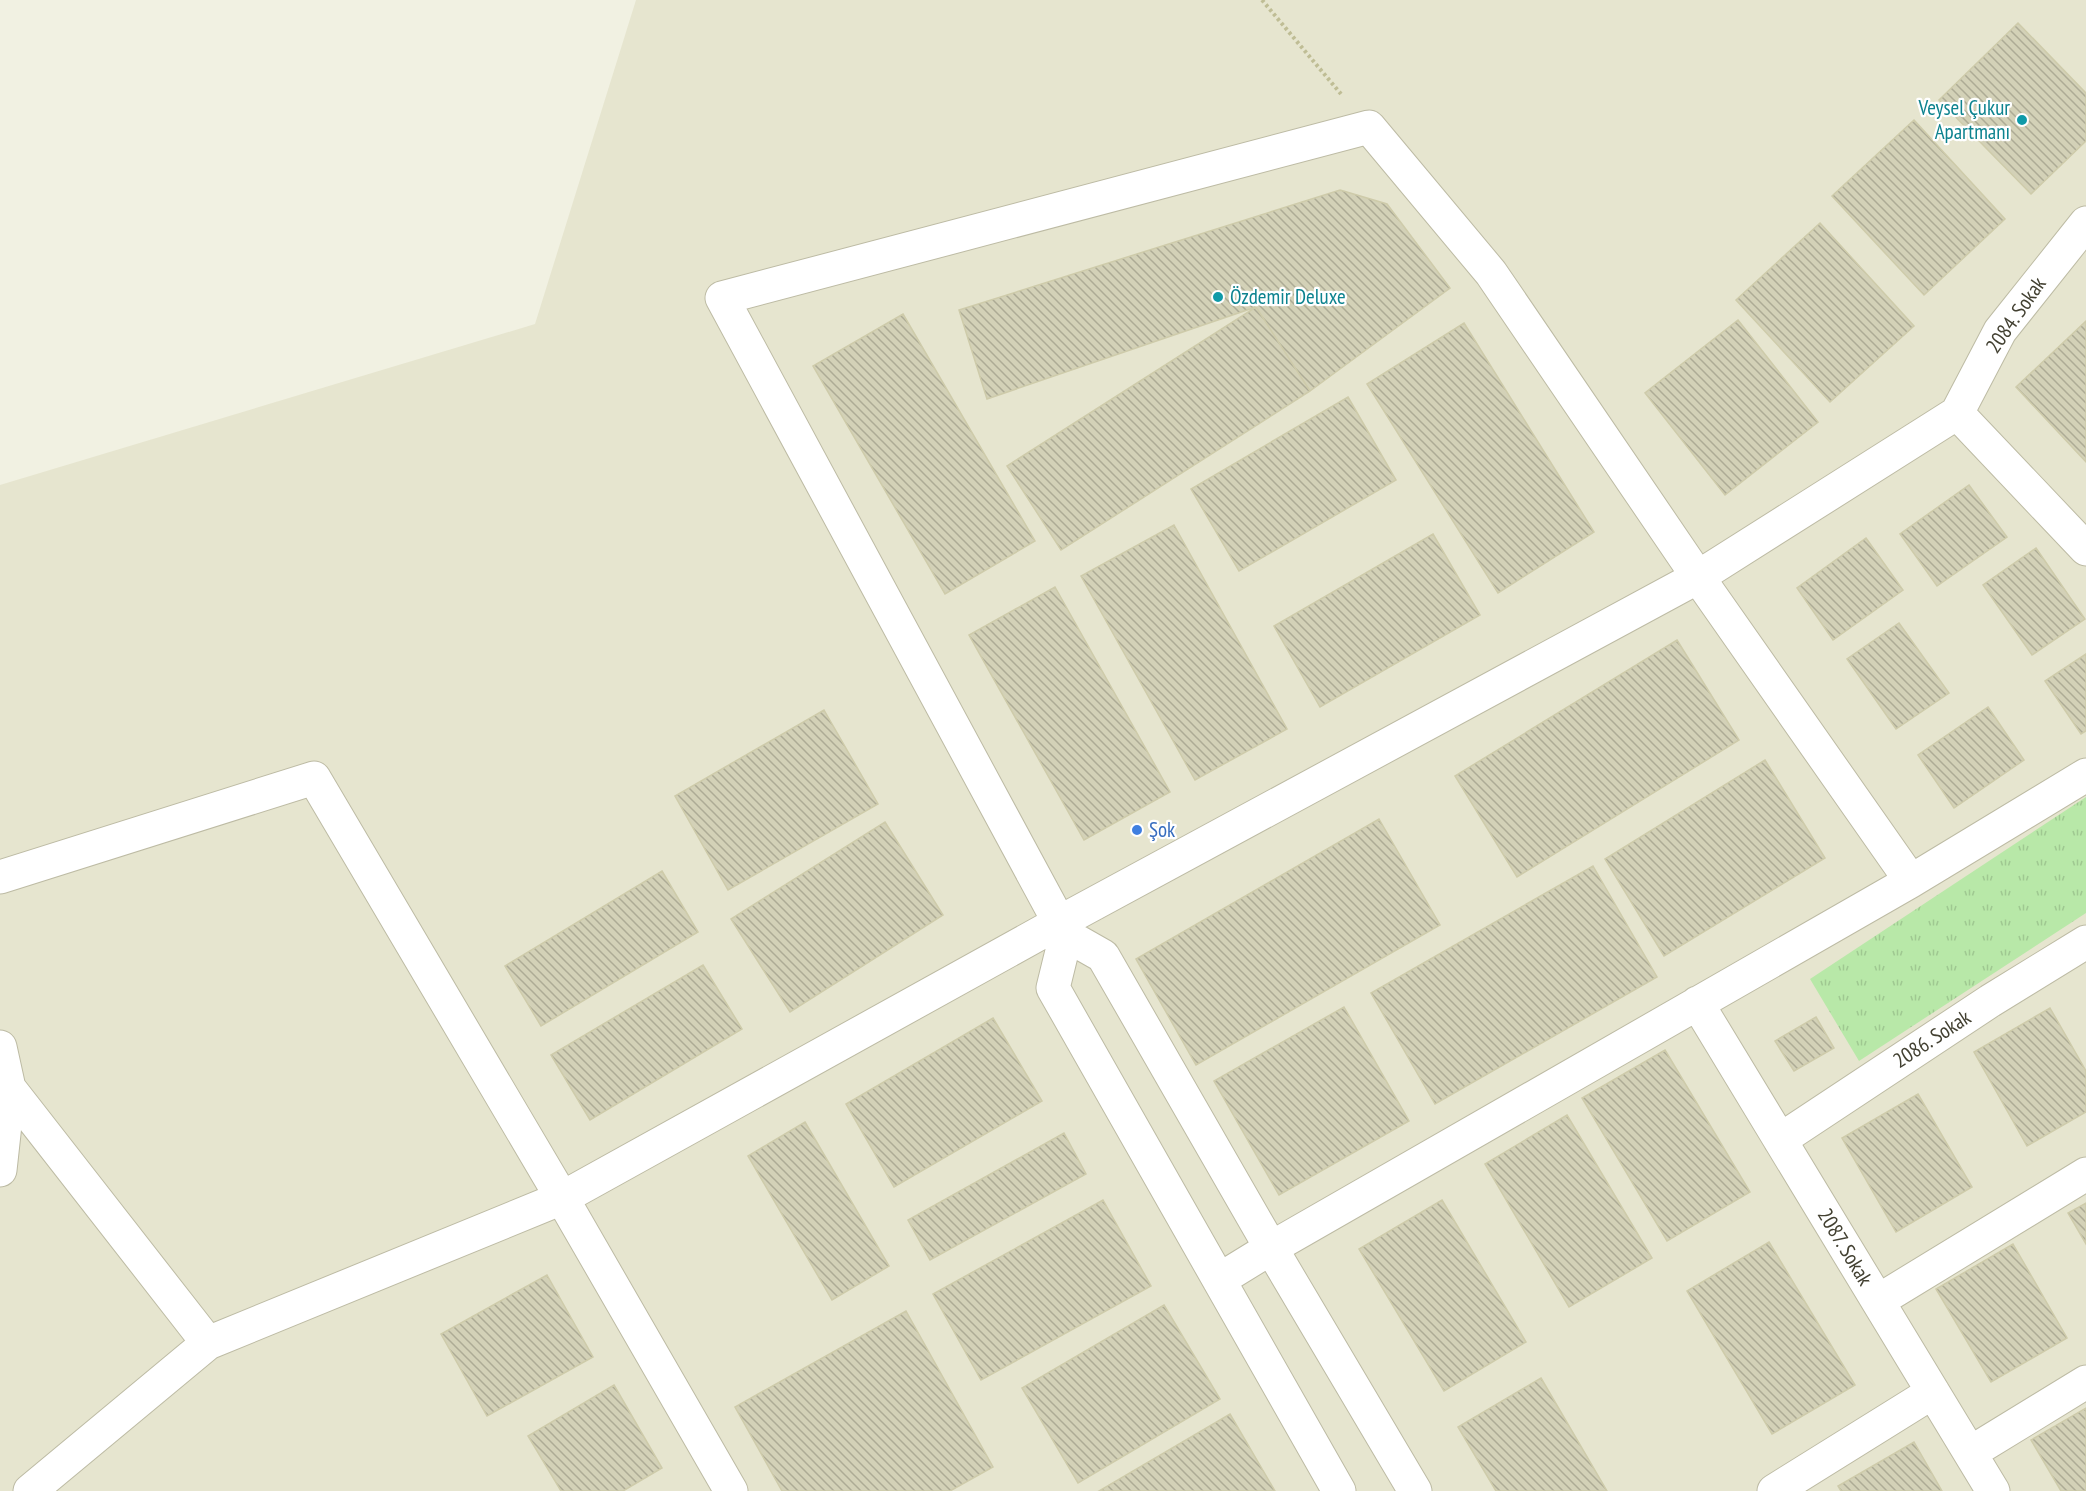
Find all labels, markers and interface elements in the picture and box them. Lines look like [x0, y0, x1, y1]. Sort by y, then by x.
place label: Veysel Çukur Apartmanı [1918, 94, 2010, 145]
marker: Veysel Çukur Apartmanı [2015, 113, 2029, 127]
street label: 2084. Sokak [1979, 271, 2052, 358]
place label: Özdemir Deluxe [1230, 283, 1346, 310]
marker: Özdemir Deluxe [1211, 290, 1225, 304]
place label: Şok [1149, 816, 1175, 843]
marker: Şok [1130, 823, 1144, 837]
street label: 2086. Sokak [1888, 1003, 1976, 1074]
street label: 2087. Sokak [1812, 1203, 1879, 1290]

